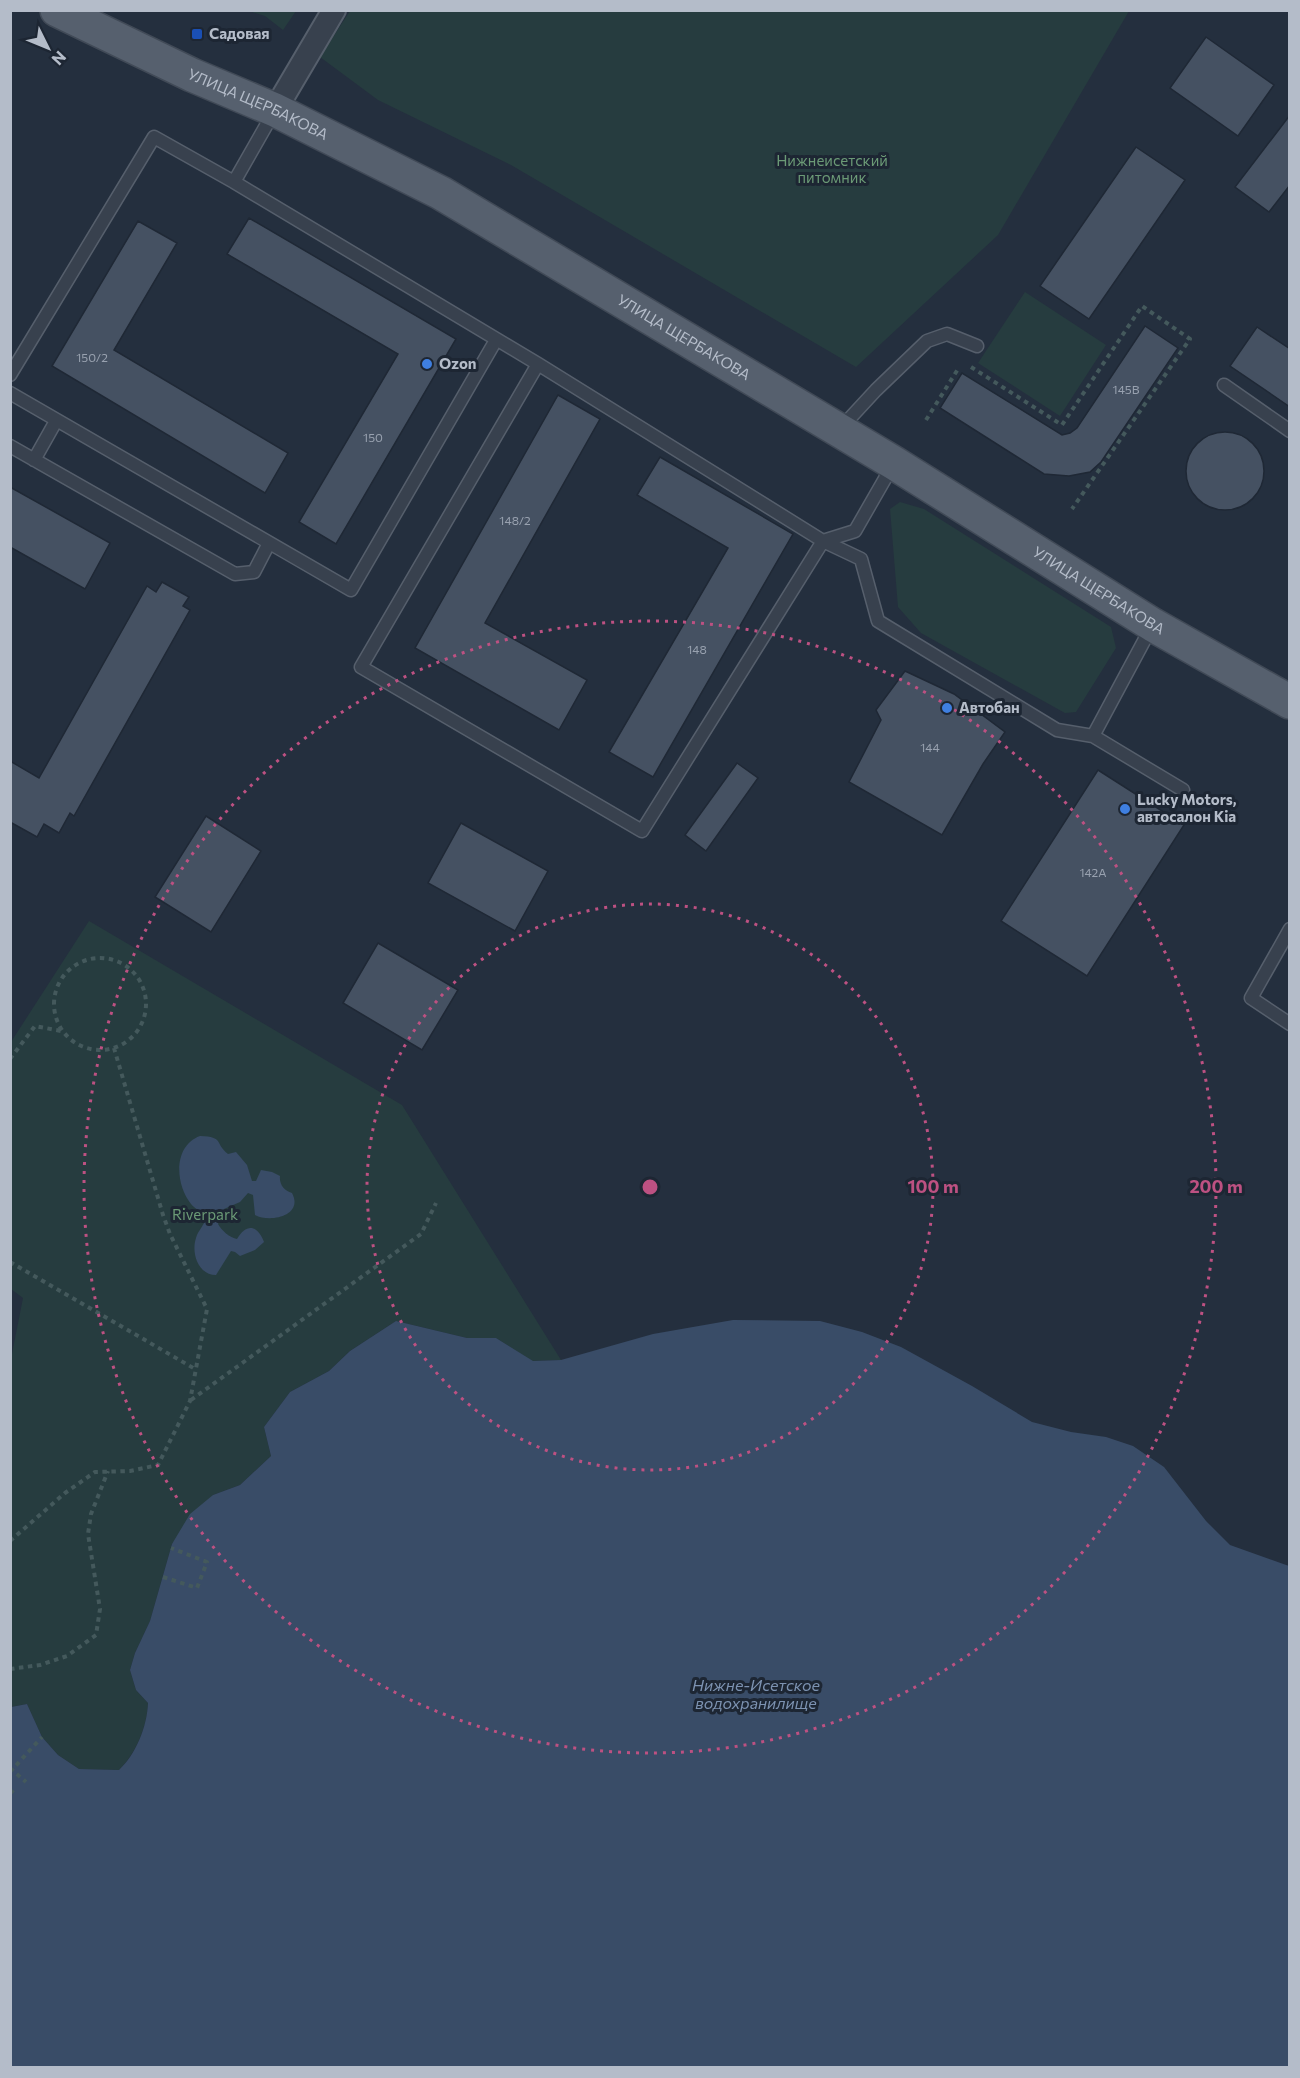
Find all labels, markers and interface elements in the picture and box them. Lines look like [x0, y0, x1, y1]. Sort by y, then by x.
north arrow [18, 18, 78, 78]
place label: Садовая [209, 24, 270, 42]
marker: Садовая [190, 27, 204, 41]
text: N [48, 48, 70, 69]
street label: УЛИЦА ЩЕРБАКОВА [185, 64, 331, 143]
park label: Нижнеисетский питомник [776, 151, 888, 186]
street label: УЛИЦА ЩЕРБАКОВА [614, 290, 754, 383]
house number: 150/2 [76, 350, 108, 364]
place label: Ozon [439, 354, 477, 372]
marker: Ozon [420, 357, 434, 371]
house number: 145В [1113, 382, 1140, 396]
house number: 150 [363, 430, 383, 444]
house number: 148/2 [499, 513, 531, 527]
street label: УЛИЦА ЩЕРБАКОВА [1030, 542, 1168, 638]
house number: 148 [687, 642, 707, 656]
place label: Автобан [959, 698, 1020, 716]
marker: Автобан [940, 701, 954, 715]
house number: 144 [920, 740, 940, 754]
place label: Lucky Motors, автосалон Kia [1137, 790, 1237, 825]
marker: Lucky Motors, автосалон Kia [1118, 802, 1132, 816]
house number: 142А [1079, 865, 1107, 879]
text: 100 m [907, 1175, 959, 1197]
text: 200 m [1189, 1175, 1243, 1197]
centre of rings [640, 1177, 660, 1197]
park label: Riverpark [172, 1205, 238, 1223]
water label: Нижне-Исетское водохранилище [692, 1675, 821, 1712]

